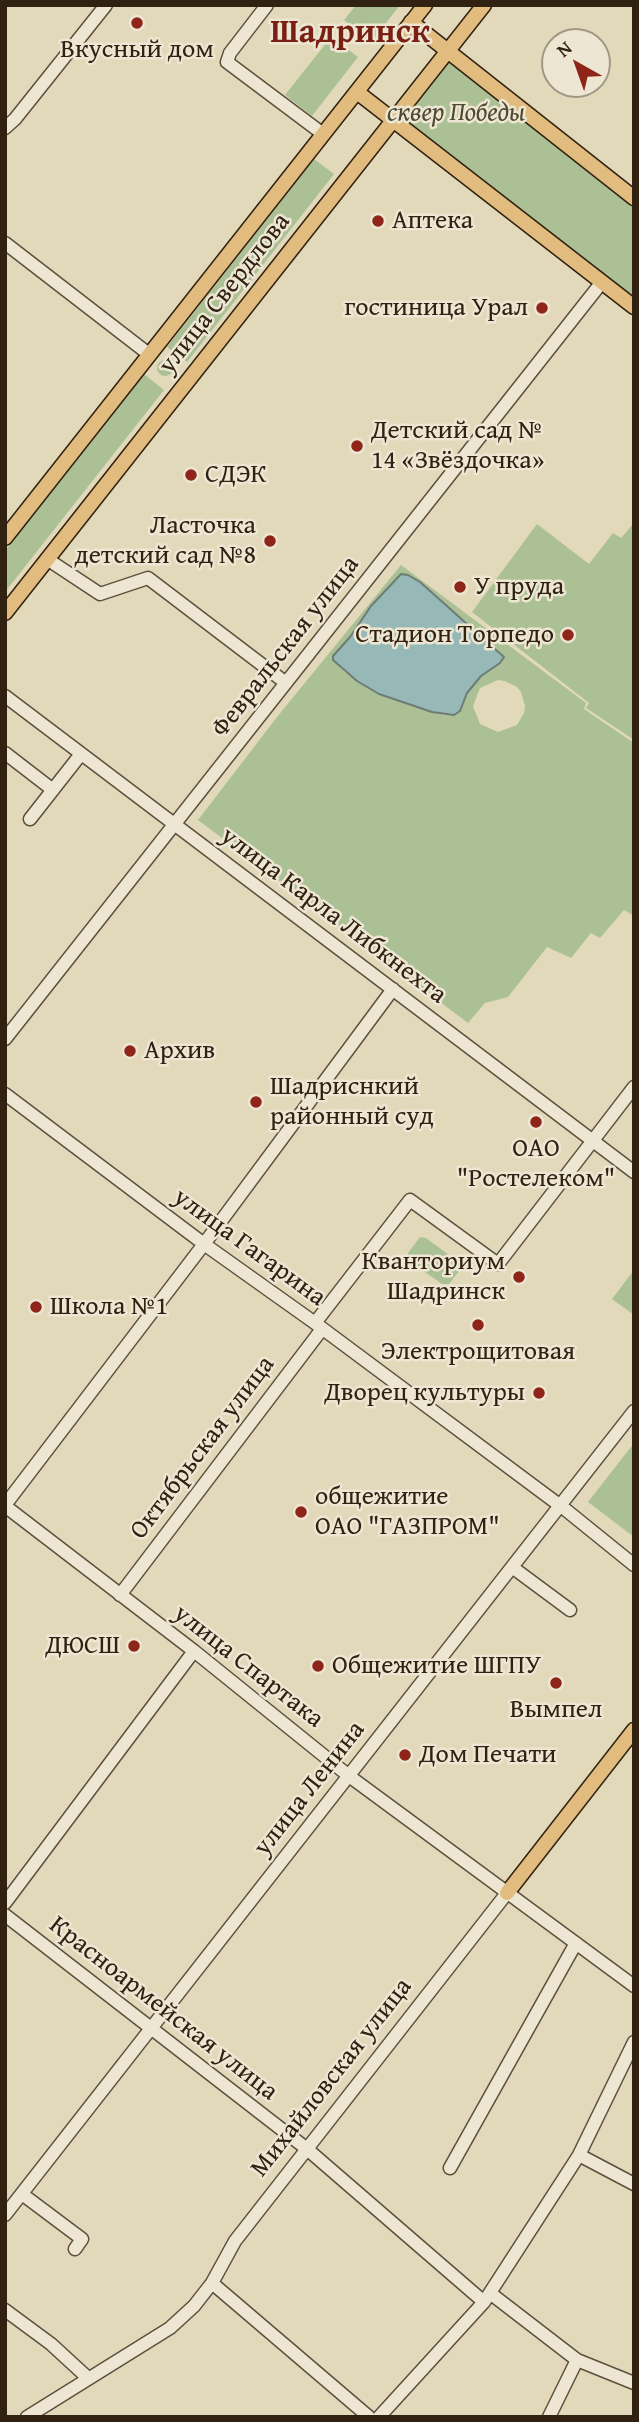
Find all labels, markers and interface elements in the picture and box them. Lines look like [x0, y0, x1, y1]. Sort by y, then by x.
district label: Шадринск [270, 14, 430, 54]
marker: Вкусный дом [129, 15, 145, 31]
north arrow [541, 28, 611, 98]
place label: Вкусный дом [60, 34, 214, 66]
text: N [550, 34, 578, 63]
park label: сквер Победы [387, 97, 525, 129]
place label: Аптека [392, 205, 473, 237]
street label: улица Свердлова [152, 207, 298, 381]
marker: Аптека [370, 213, 386, 229]
place label: гостиница Урал [344, 292, 528, 324]
marker: гостиница Урал [534, 300, 550, 316]
place label: Детский сад № 14 «Звёздочка» [371, 415, 544, 476]
marker: Детский сад № 14 «Звёздочка» [349, 438, 365, 454]
place label: СДЭК [205, 459, 267, 491]
marker: СДЭК [183, 467, 199, 483]
place label: Ласточка детский сад №8 [74, 510, 256, 572]
marker: Ласточка детский сад №8 [262, 533, 278, 549]
street label: Февральская улица [206, 550, 366, 744]
place label: У пруда [474, 571, 564, 603]
marker: У пруда [452, 579, 468, 595]
place label: Стадион Торпедо [355, 619, 554, 651]
marker: Стадион Торпедо [560, 627, 576, 643]
street label: улица Карла Либкнехта [214, 821, 452, 1011]
place label: Архив [144, 1035, 215, 1067]
marker: Архив [122, 1043, 138, 1059]
place label: Шадриснкий районный суд [270, 1071, 434, 1132]
marker: Шадриснкий районный суд [248, 1094, 264, 1110]
marker: ОАО "Ростелеком" [528, 1114, 544, 1130]
place label: ОАО "Ростелеком" [457, 1133, 615, 1194]
street label: улица Гагарина [167, 1182, 331, 1314]
place label: Кванториум Шадринск [362, 1246, 505, 1308]
marker: Кванториум Шадринск [511, 1269, 527, 1285]
place label: Школа №1 [50, 1291, 168, 1323]
marker: Школа №1 [28, 1299, 44, 1315]
marker: Электрощитовая [470, 1317, 486, 1333]
place label: Электрощитовая [381, 1336, 575, 1368]
street label: Октябрьская улица [124, 1350, 282, 1546]
place label: Дворец культуры [324, 1377, 525, 1409]
marker: Дворец культуры [531, 1385, 547, 1401]
place label: общежитие ОАО "ГАЗПРОМ" [315, 1481, 500, 1542]
marker: общежитие ОАО "ГАЗПРОМ" [293, 1504, 309, 1520]
street label: улица Спартака [167, 1599, 329, 1735]
place label: ДЮСШ [45, 1630, 120, 1662]
marker: ДЮСШ [126, 1638, 142, 1654]
place label: Общежитие ШГПУ [332, 1650, 541, 1682]
marker: Общежитие ШГПУ [310, 1658, 326, 1674]
marker: Вымпел [548, 1675, 564, 1691]
place label: Вымпел [510, 1694, 602, 1726]
street label: улица Ленина [248, 1715, 372, 1863]
place label: Дом Печати [419, 1739, 556, 1771]
marker: Дом Печати [397, 1747, 413, 1763]
street label: Красноармейская улица [42, 1910, 284, 2108]
street label: Михайловская улица [245, 1972, 419, 2184]

